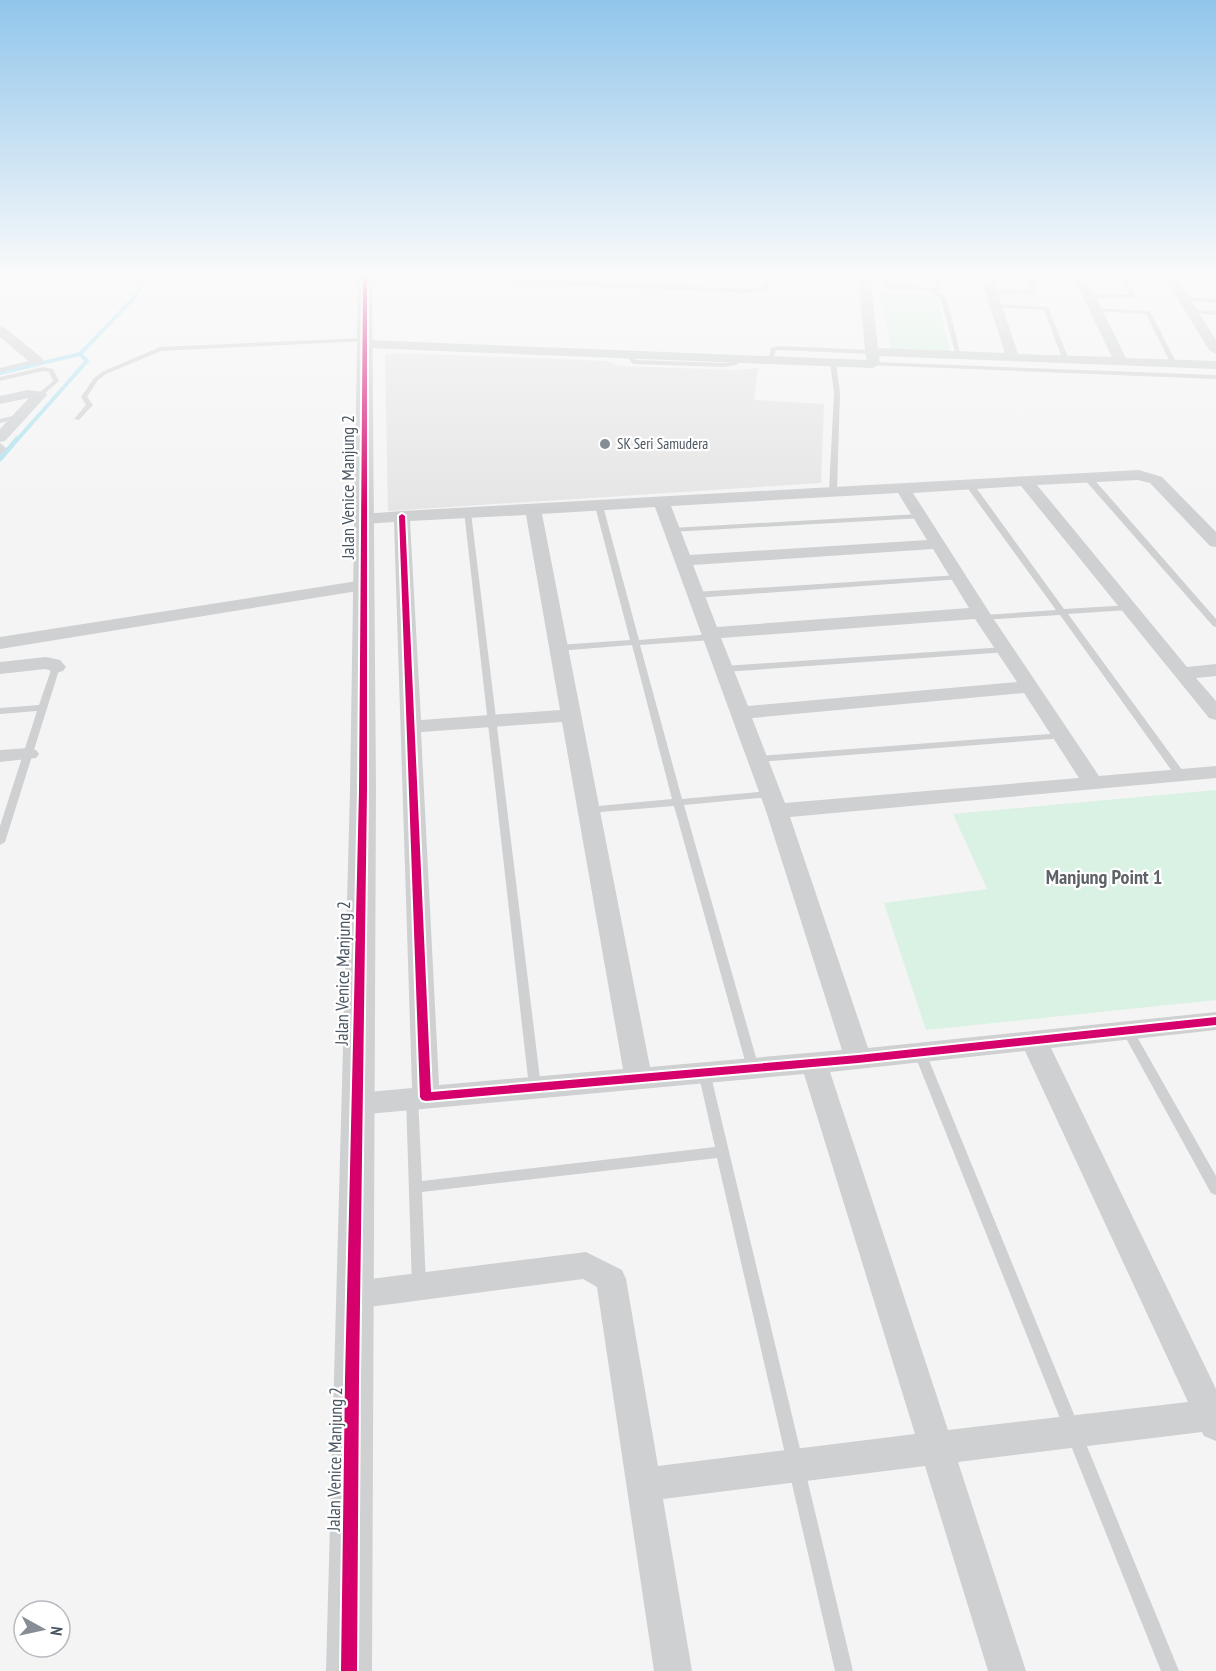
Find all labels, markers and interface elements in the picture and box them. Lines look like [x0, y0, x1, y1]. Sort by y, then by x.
street label: Jalan Venice Manjung 2 [336, 415, 359, 560]
place label: SK Seri Samudera [617, 434, 708, 453]
marker: SK Seri Samudera [598, 437, 612, 451]
district label: Manjung Point 1 [1046, 864, 1162, 890]
street label: Jalan Venice Manjung 2 [330, 901, 355, 1046]
street label: Jalan Venice Manjung 2 [322, 1387, 347, 1532]
north arrow [12, 1599, 72, 1659]
text: N [46, 1625, 67, 1637]

